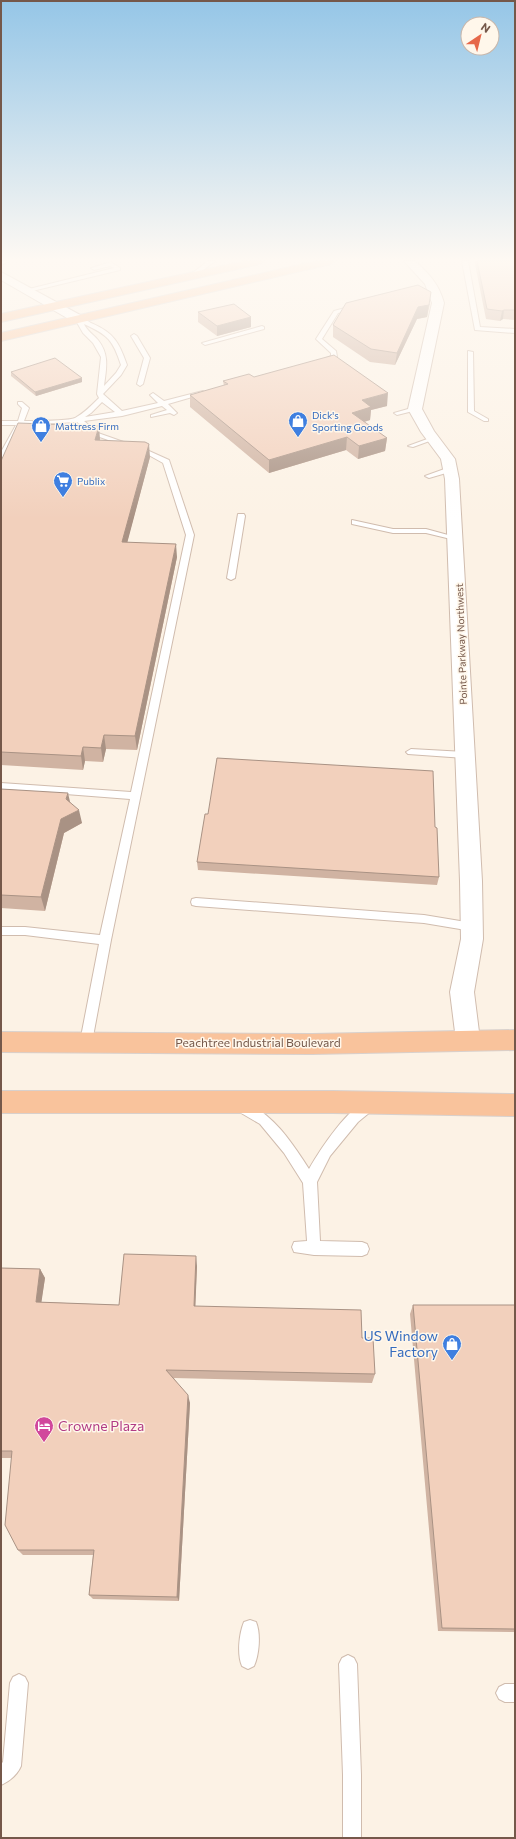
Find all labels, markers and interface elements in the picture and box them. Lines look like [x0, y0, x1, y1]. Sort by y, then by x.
north arrow [460, 16, 500, 56]
text: N [479, 20, 493, 35]
place label: Dick's Sporting Goods [312, 409, 384, 433]
shop icon: Dick's Sporting Goods [287, 410, 309, 438]
shop icon: Mattress Firm [30, 415, 52, 443]
place label: Mattress Firm [55, 420, 119, 432]
supermarket icon: Publix [52, 470, 74, 498]
place label: Publix [77, 475, 106, 487]
street label: Pointe Parkway Northwest [453, 583, 469, 705]
street label: Peachtree Industrial Boulevard [175, 1035, 341, 1049]
place label: US Window Factory [364, 1327, 438, 1360]
shop icon: US Window Factory [441, 1333, 463, 1361]
hotel icon: Crowne Plaza [33, 1415, 55, 1443]
place label: Crowne Plaza [58, 1417, 144, 1434]

